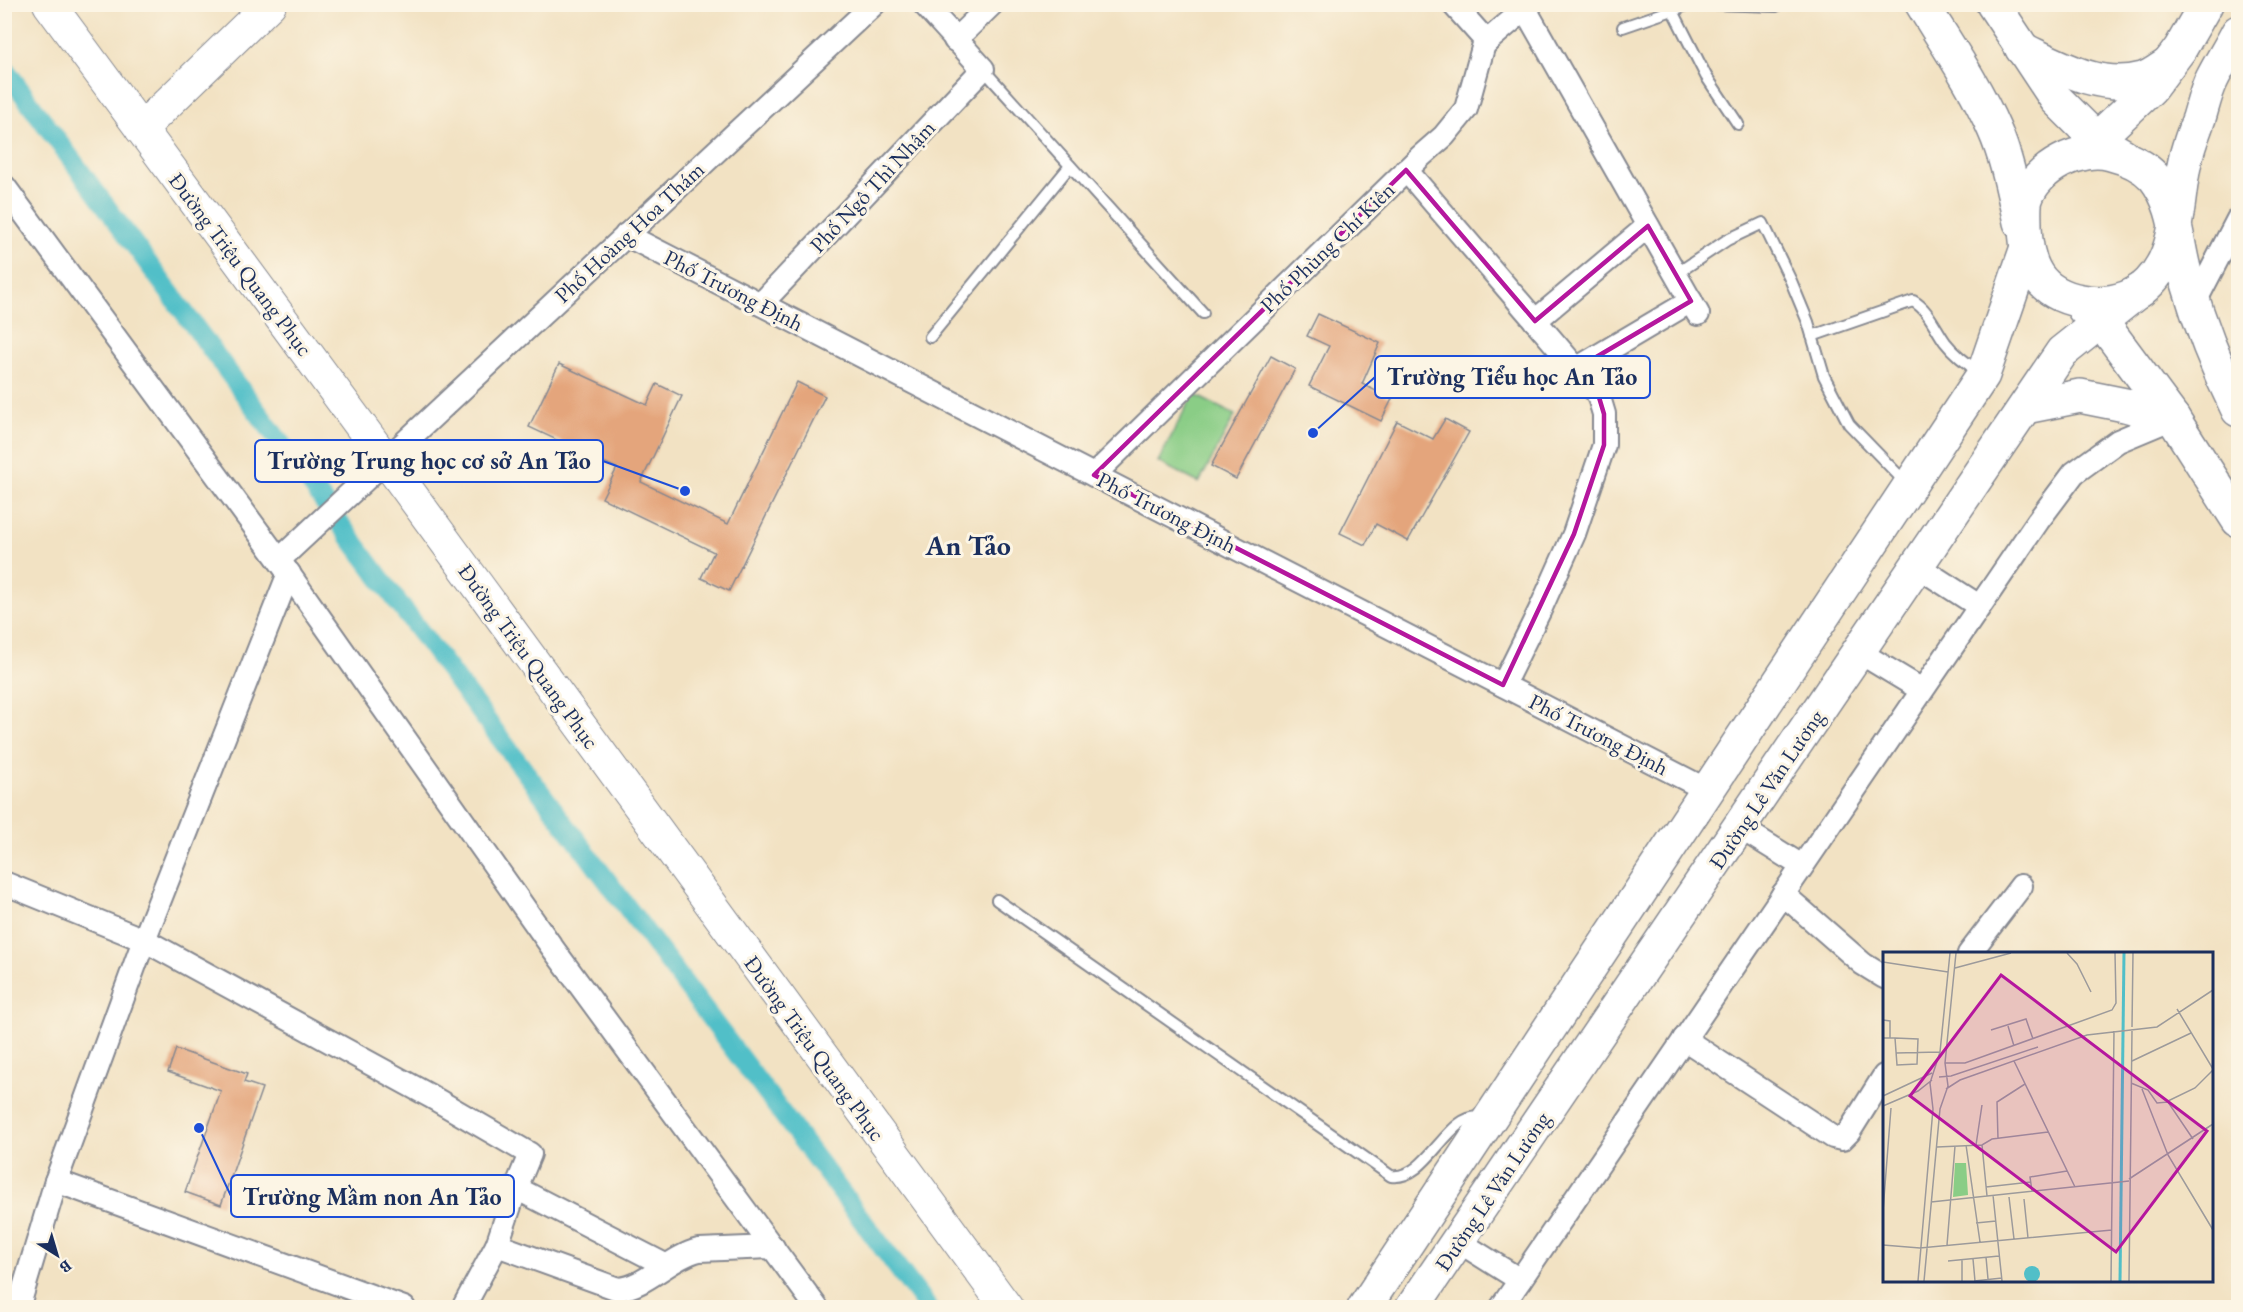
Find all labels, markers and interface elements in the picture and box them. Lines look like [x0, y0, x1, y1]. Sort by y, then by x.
street label: Phố Ngô Thì Nhậm [803, 114, 941, 259]
street label: Phố Hoàng Hoa Thám [548, 155, 710, 309]
street label: Đường Triệu Quang Phục [162, 167, 319, 362]
street label: Phố Phùng Chí Kiên [1254, 175, 1401, 319]
street label: Phố Trương Định [659, 243, 808, 338]
callout: Trường Tiểu học An Tảo [1375, 356, 1650, 398]
text: Trường Tiểu học An Tảo [1387, 361, 1637, 393]
callout: Trường Trung học cơ sở An Tảo [255, 440, 603, 482]
text: Trường Trung học cơ sở An Tảo [267, 445, 591, 477]
street label: Phố Trương Định [1092, 465, 1241, 560]
district label: An Tảo [924, 527, 1011, 563]
street label: Đường Triệu Quang Phục [452, 558, 606, 755]
street label: Phố Trương Định [1524, 687, 1673, 782]
street label: Đường Lê Văn Lương [1702, 704, 1831, 875]
street label: Đường Triệu Quang Phục [738, 950, 892, 1147]
inset map [1883, 952, 2213, 1282]
street label: Đường Lê Văn Lương [1428, 1106, 1557, 1277]
callout: Trường Mầm non An Tảo [231, 1175, 514, 1217]
text: Trường Mầm non An Tảo [242, 1181, 502, 1213]
north arrow [27, 1225, 87, 1285]
text: B [55, 1255, 76, 1278]

